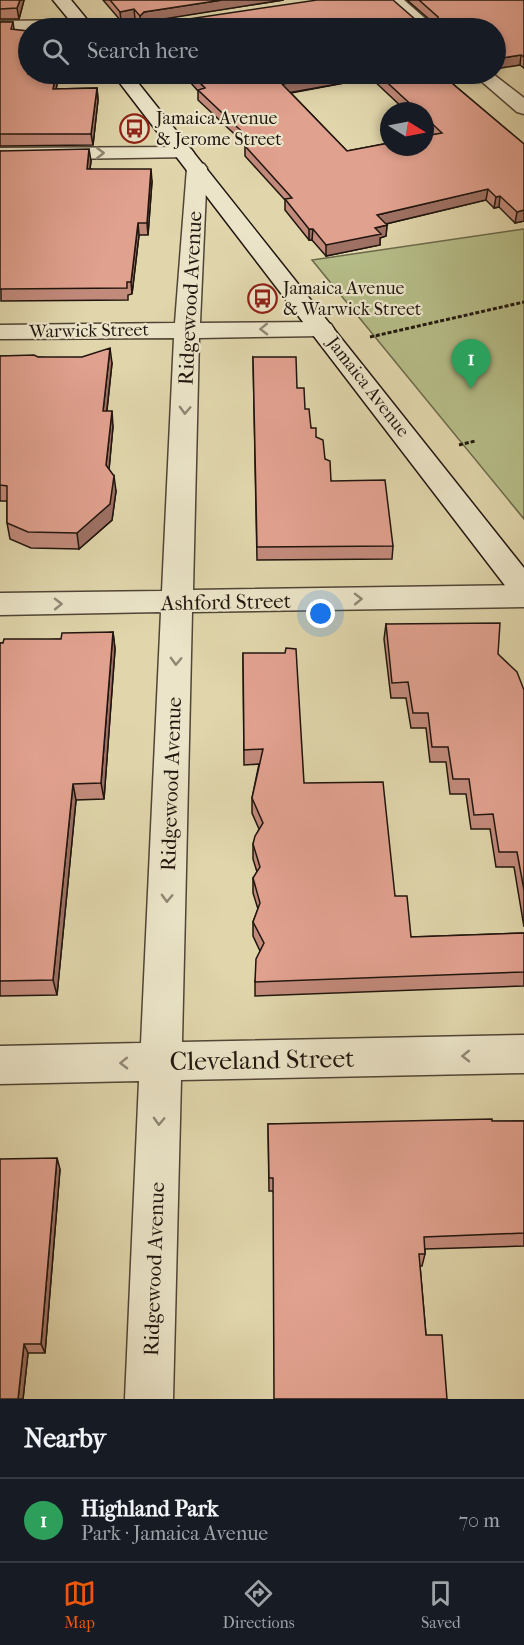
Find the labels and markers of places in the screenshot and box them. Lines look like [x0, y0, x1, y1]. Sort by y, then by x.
place label: Jamaica Avenue & Jerome Street [154, 108, 282, 150]
bus stop icon: Jamaica Avenue & Jerome Street [119, 112, 151, 144]
place label: Jamaica Avenue & Warwick Street [281, 278, 422, 320]
bus stop icon: Jamaica Avenue & Warwick Street [246, 282, 278, 314]
pin: 1 [452, 340, 490, 389]

